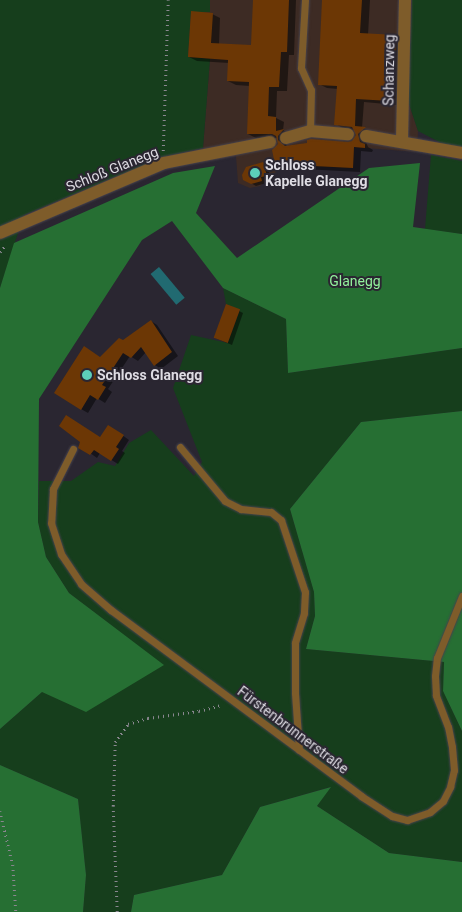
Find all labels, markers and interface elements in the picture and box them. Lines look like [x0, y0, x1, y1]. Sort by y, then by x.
street label: Schanzweg [380, 34, 398, 106]
street label: Schloß Glanegg [63, 143, 161, 195]
place label: Schloss Kapelle Glanegg [265, 157, 367, 190]
marker: Schloss Kapelle Glanegg [249, 167, 261, 179]
park label: Glanegg [329, 273, 381, 289]
place label: Schloss Glanegg [97, 367, 202, 383]
marker: Schloss Glanegg [81, 369, 93, 381]
street label: Fürstenbrunnerstraße [234, 683, 352, 777]

